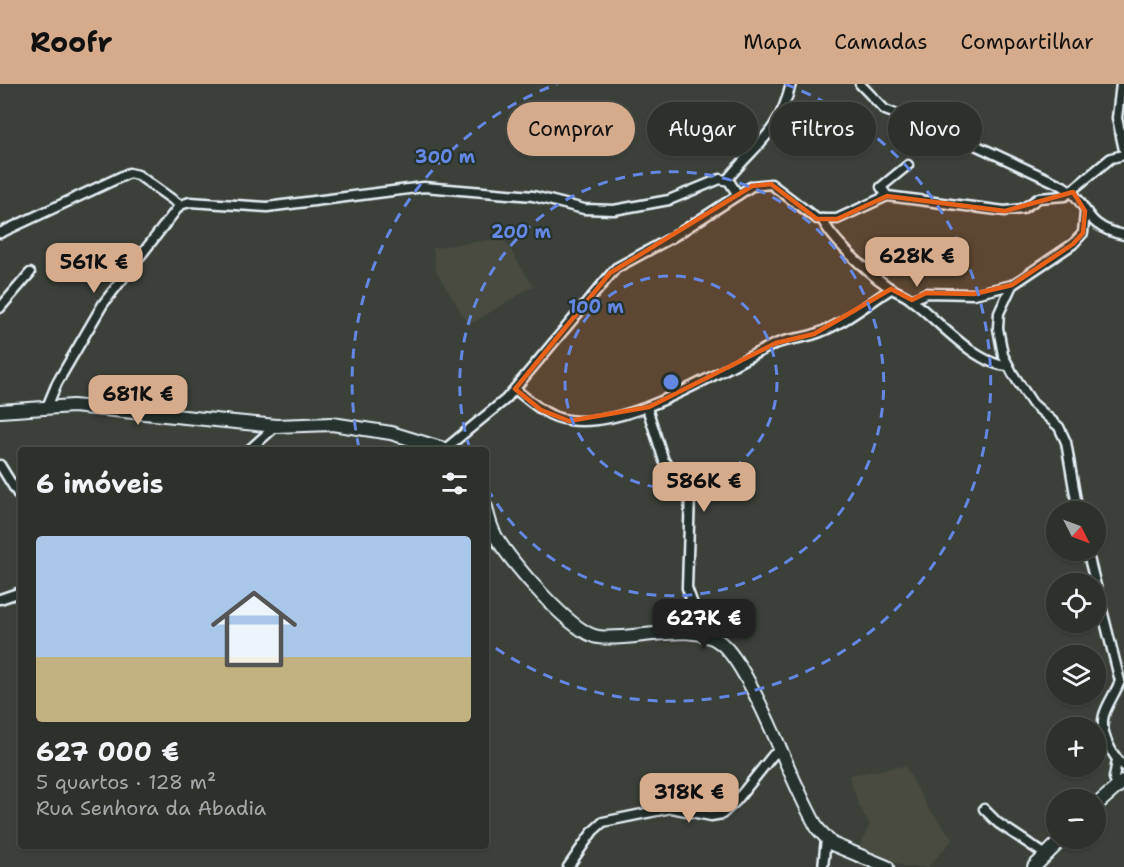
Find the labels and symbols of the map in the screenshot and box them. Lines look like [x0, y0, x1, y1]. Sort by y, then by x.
text: 300 m [415, 145, 476, 169]
text: 200 m [491, 220, 552, 244]
pin: 628K € [868, 237, 966, 288]
pin: 561K € [45, 243, 143, 294]
text: 100 m [568, 295, 624, 319]
centre of rings [661, 372, 681, 392]
pin: 681K € [89, 375, 187, 426]
pin: 586K € [655, 462, 753, 513]
north arrow [1046, 501, 1106, 561]
pin: 627K € [655, 599, 753, 650]
pin: 318K € [640, 773, 738, 824]

